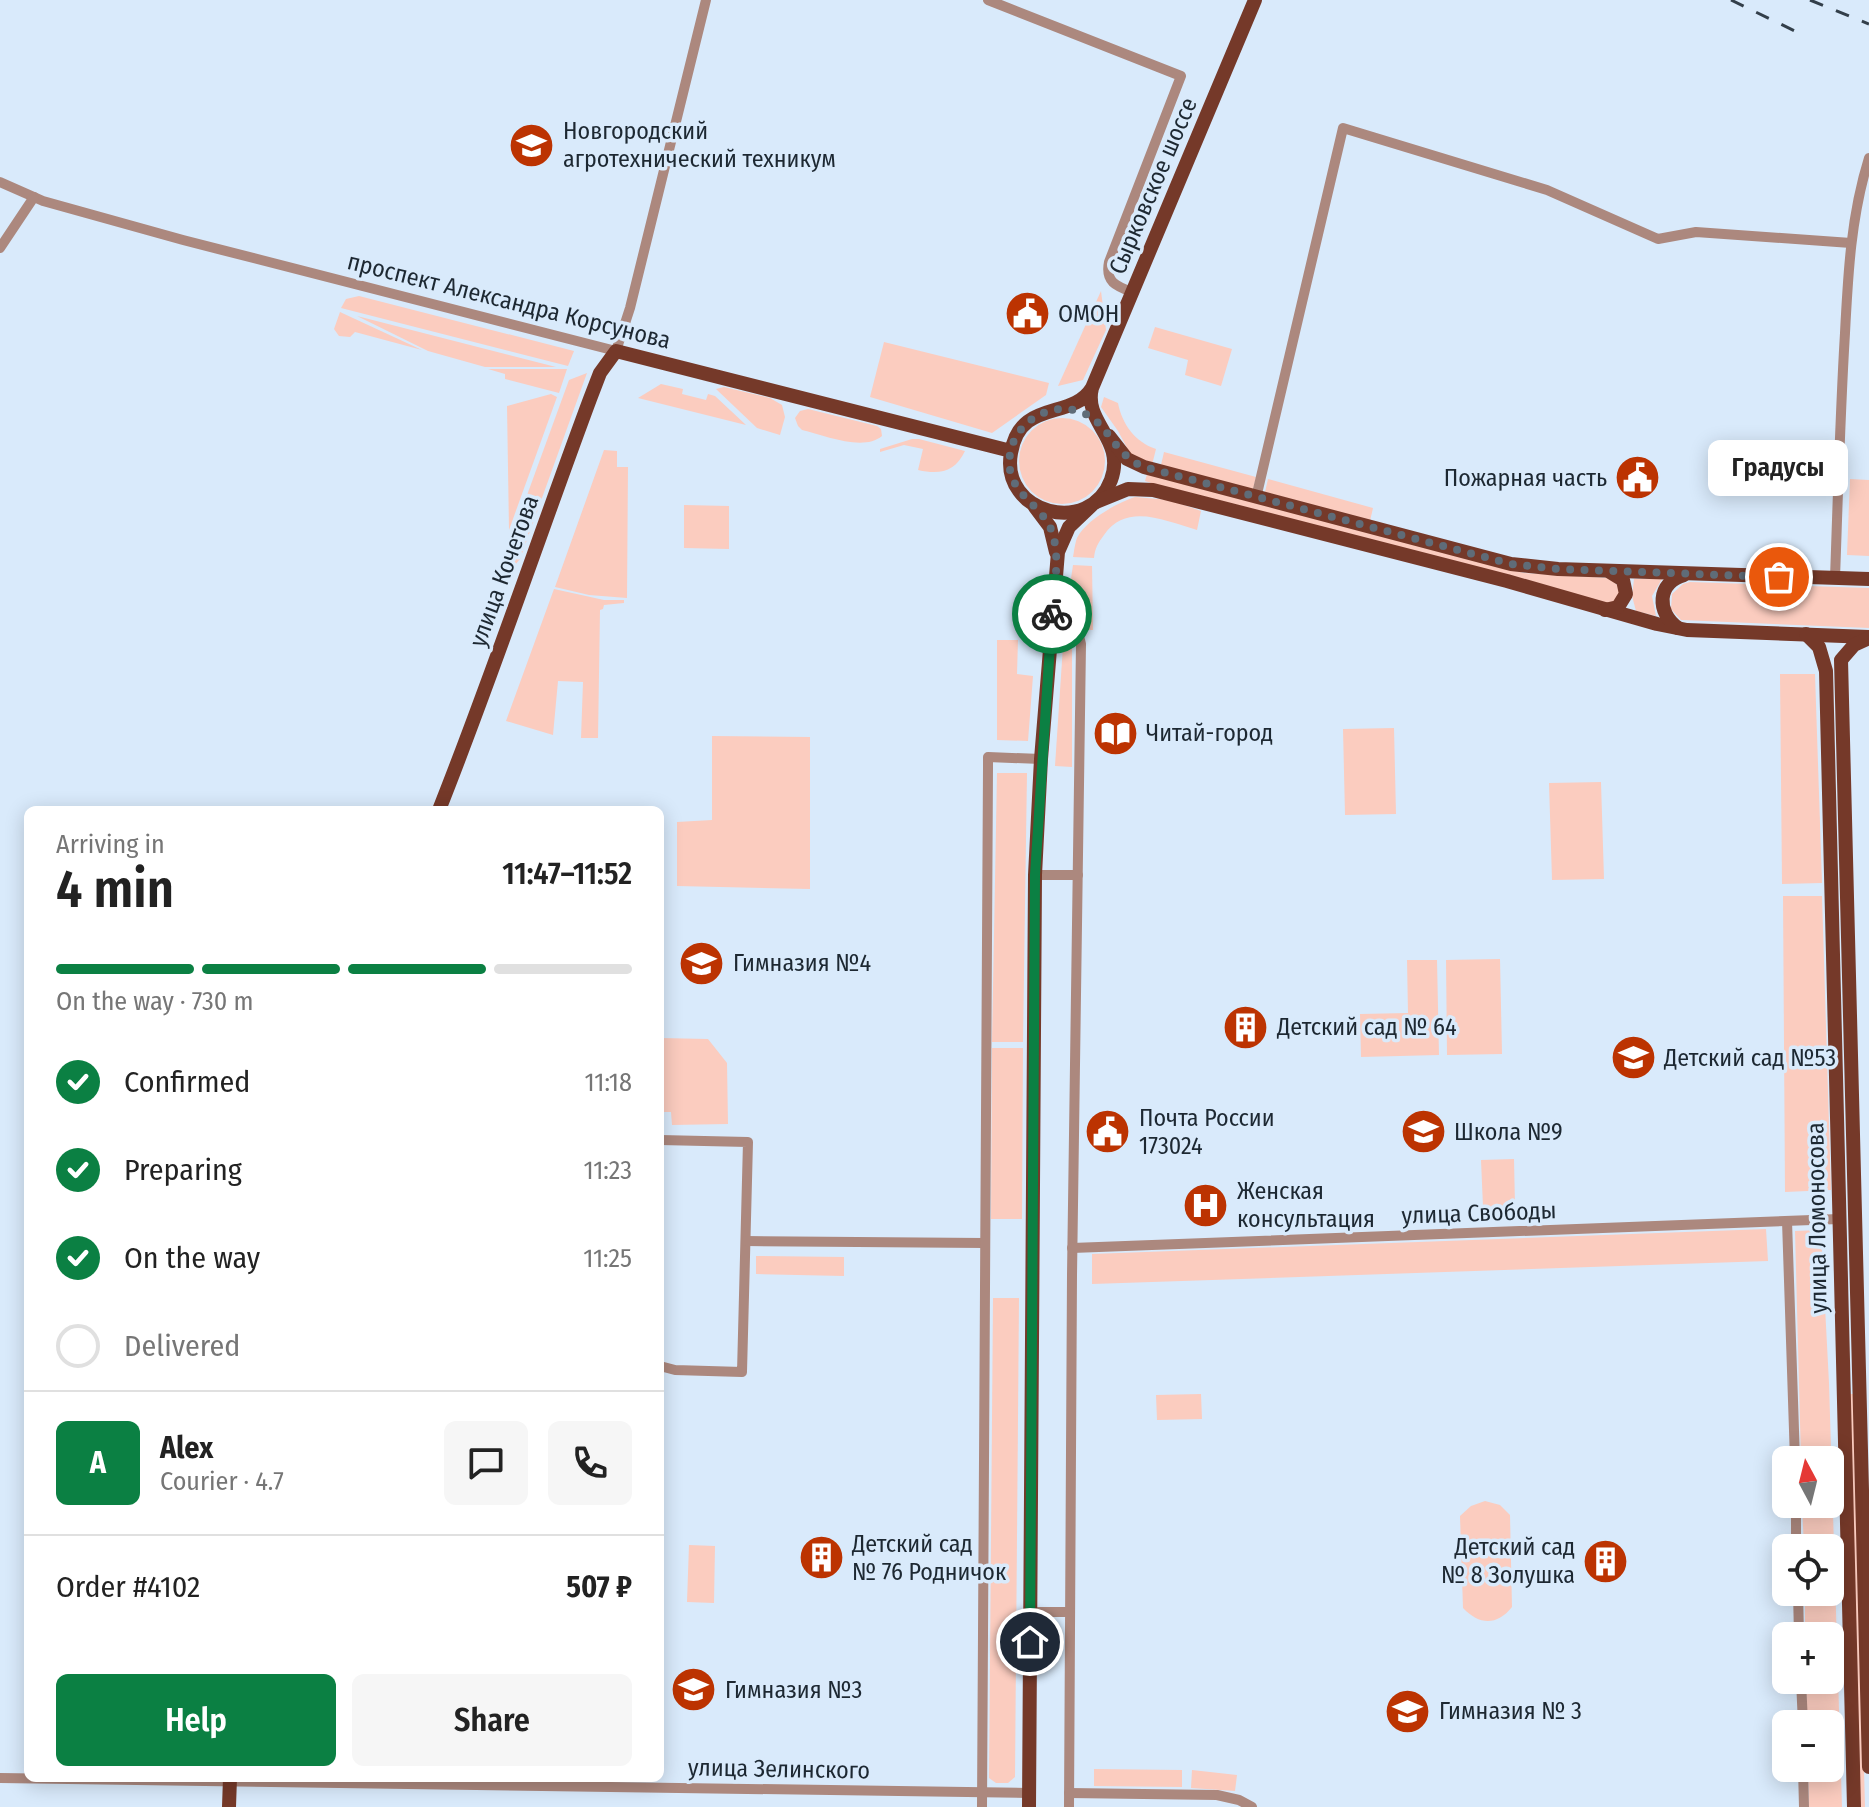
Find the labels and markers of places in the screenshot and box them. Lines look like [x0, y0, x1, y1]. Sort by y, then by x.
place label: Новгородский агротехнический техникум [563, 117, 836, 173]
school or university icon: Новгородский агротехнический техникум [508, 121, 556, 169]
public building icon: ОМОН [1003, 290, 1051, 338]
place label: ОМОН [1058, 300, 1119, 328]
callout: Градусы [1709, 441, 1849, 497]
public building icon: Пожарная часть [1614, 454, 1662, 502]
place label: Пожарная часть [1444, 464, 1607, 492]
pin [1745, 543, 1813, 611]
library icon: Читай-город [1091, 709, 1139, 757]
place label: Читай-город [1146, 719, 1273, 747]
school or university icon: Гимназия №4 [678, 939, 726, 987]
place label: Гимназия №4 [733, 949, 871, 977]
building icon: Детский сад № 64 [1222, 1003, 1270, 1051]
place label: Детский сад № 64 [1276, 1013, 1457, 1041]
school or university icon: Детский сад №53 [1609, 1034, 1657, 1082]
place label: Детский сад №53 [1663, 1044, 1836, 1072]
place label: Почта России 173024 [1139, 1104, 1275, 1160]
public building icon: Почта России 173024 [1084, 1108, 1132, 1156]
school or university icon: Школа №9 [1399, 1108, 1447, 1156]
place label: Школа №9 [1454, 1118, 1563, 1146]
place label: Женская консультация [1237, 1177, 1375, 1233]
hospital icon: Женская консультация [1182, 1181, 1230, 1229]
place label: Детский сад № 76 Родничок [851, 1530, 1007, 1586]
place label: Детский сад № 8 Золушка [1441, 1533, 1575, 1589]
building icon: Детский сад № 76 Родничок [797, 1534, 845, 1582]
building icon: Детский сад № 8 Золушка [1582, 1537, 1630, 1585]
pin [996, 1608, 1064, 1676]
school or university icon: Гимназия №3 [670, 1666, 718, 1714]
place label: Гимназия №3 [725, 1676, 862, 1704]
school or university icon: Гимназия № 3 [1384, 1687, 1432, 1735]
place label: Гимназия № 3 [1439, 1697, 1582, 1725]

